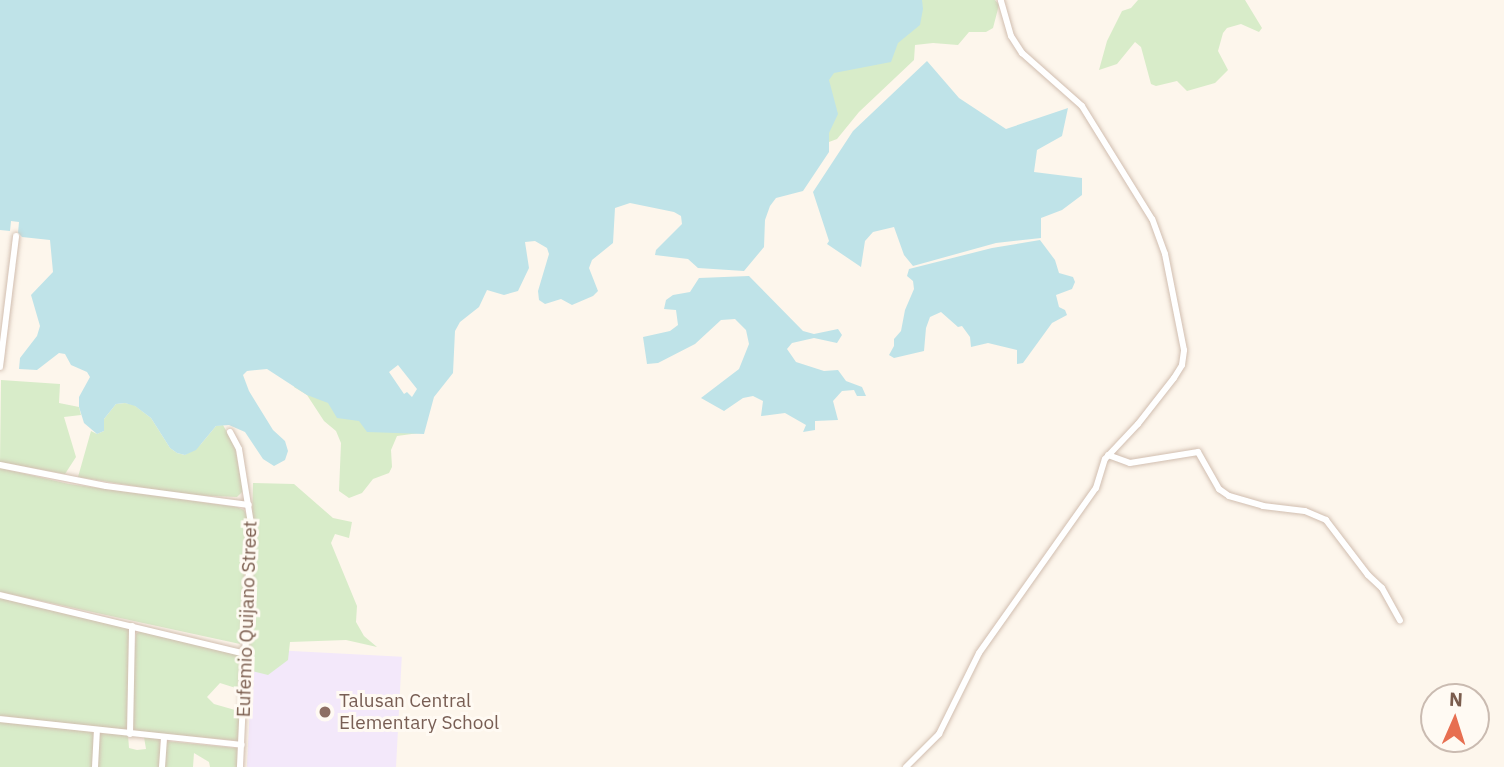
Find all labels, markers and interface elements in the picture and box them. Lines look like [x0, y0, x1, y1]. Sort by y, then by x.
street label: Eufemio Quijano Street [232, 520, 262, 718]
north arrow [1420, 683, 1490, 753]
text: N [1448, 687, 1463, 711]
place label: Talusan Central Elementary School [339, 690, 499, 734]
marker: Talusan Central Elementary School [317, 704, 333, 720]

